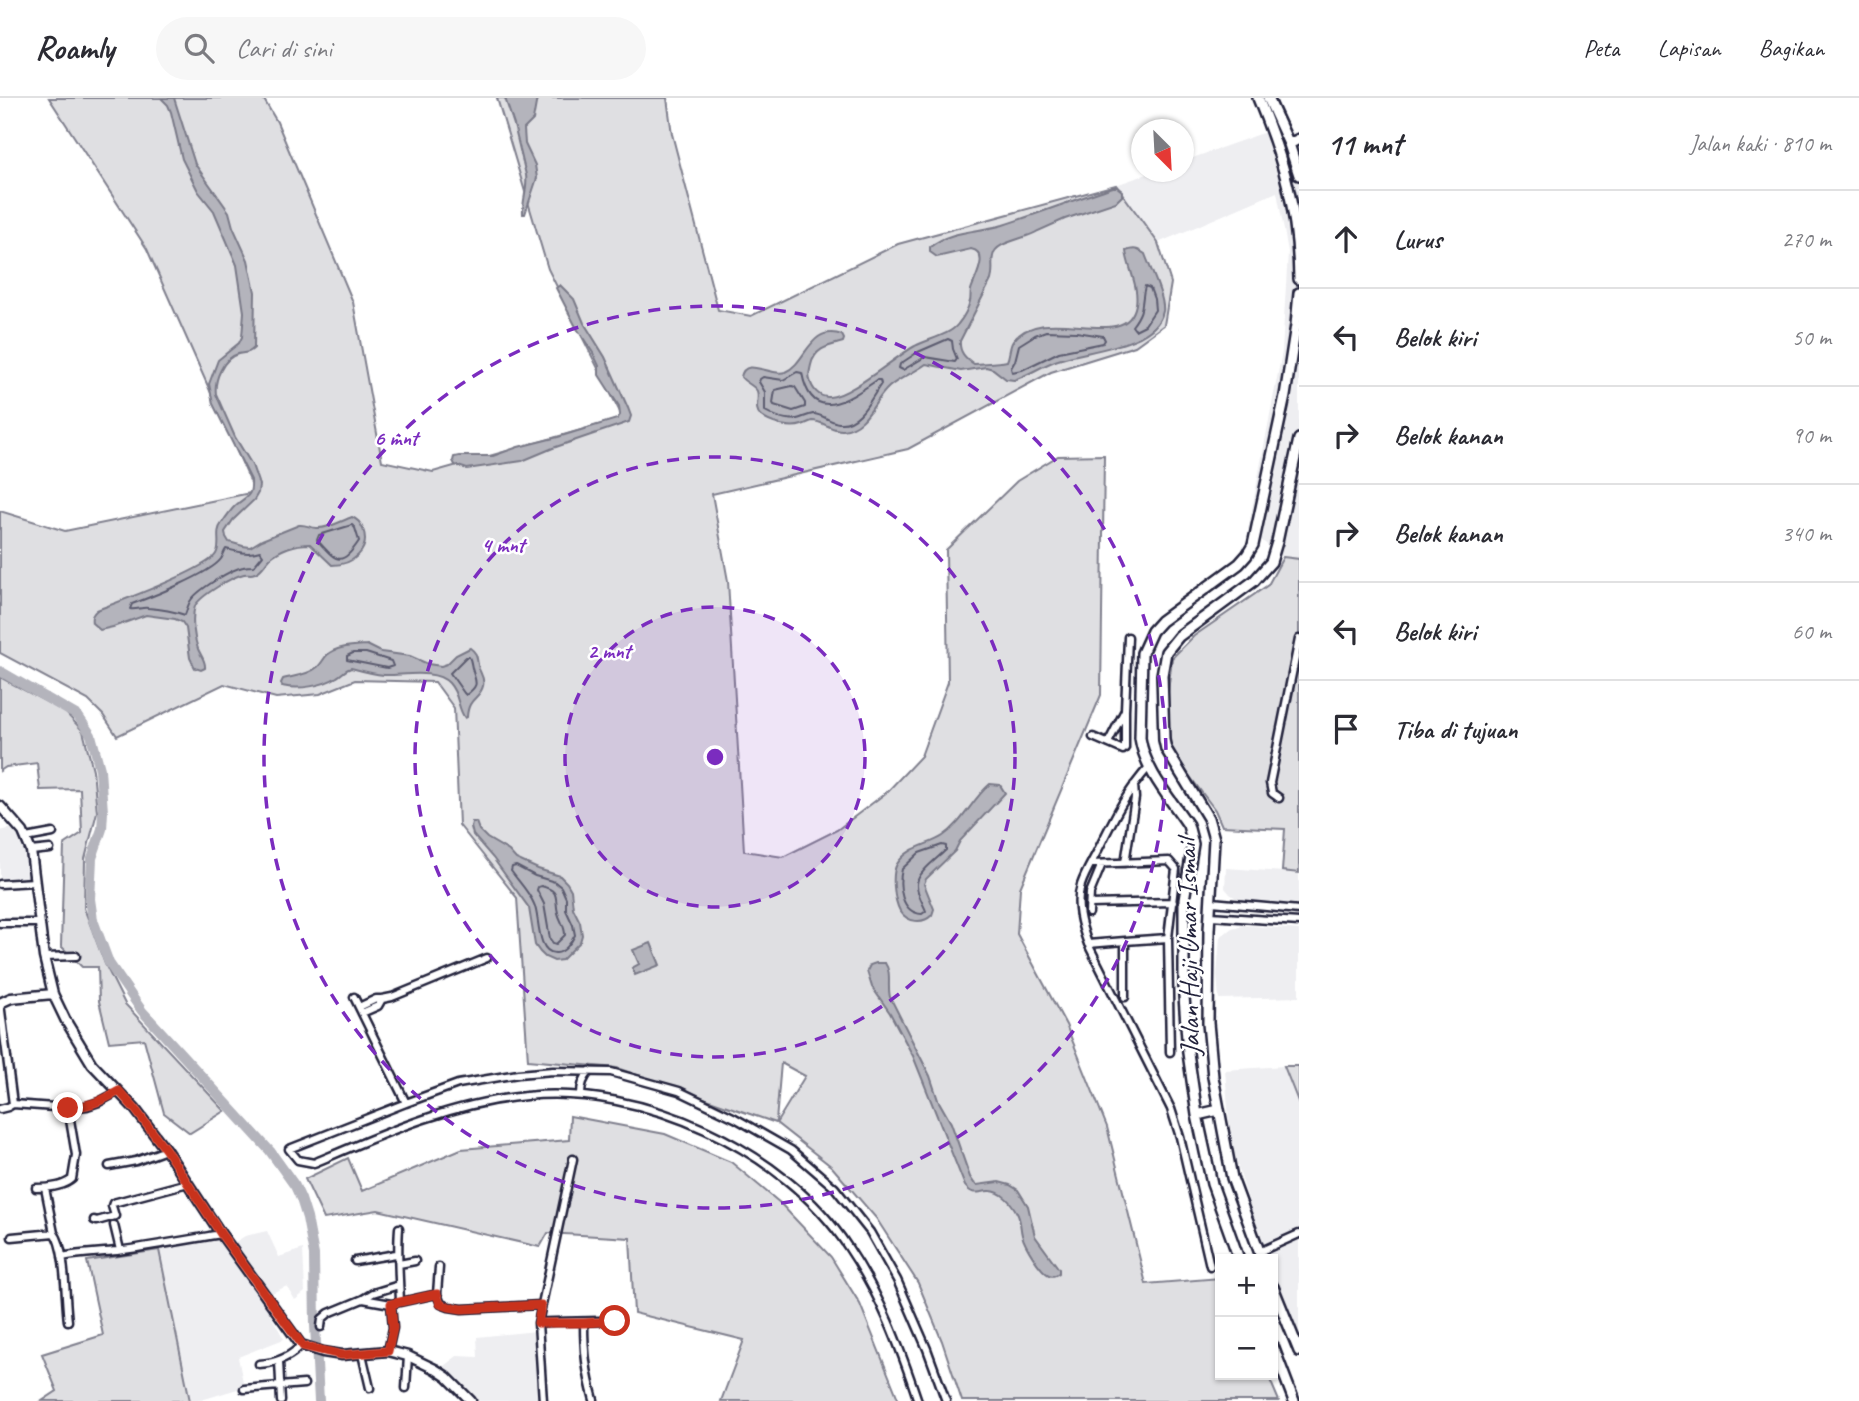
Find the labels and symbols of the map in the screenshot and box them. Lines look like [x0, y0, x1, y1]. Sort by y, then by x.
north arrow [1131, 119, 1194, 182]
text: 6 mnt [374, 425, 421, 451]
text: 4 mnt [481, 532, 528, 558]
text: 2 mnt [587, 638, 634, 664]
centre of rings [703, 745, 727, 769]
street label: Jalan Haji Umar Ismail [1169, 833, 1207, 1058]
route end [52, 1092, 83, 1123]
route start [599, 1305, 630, 1336]

